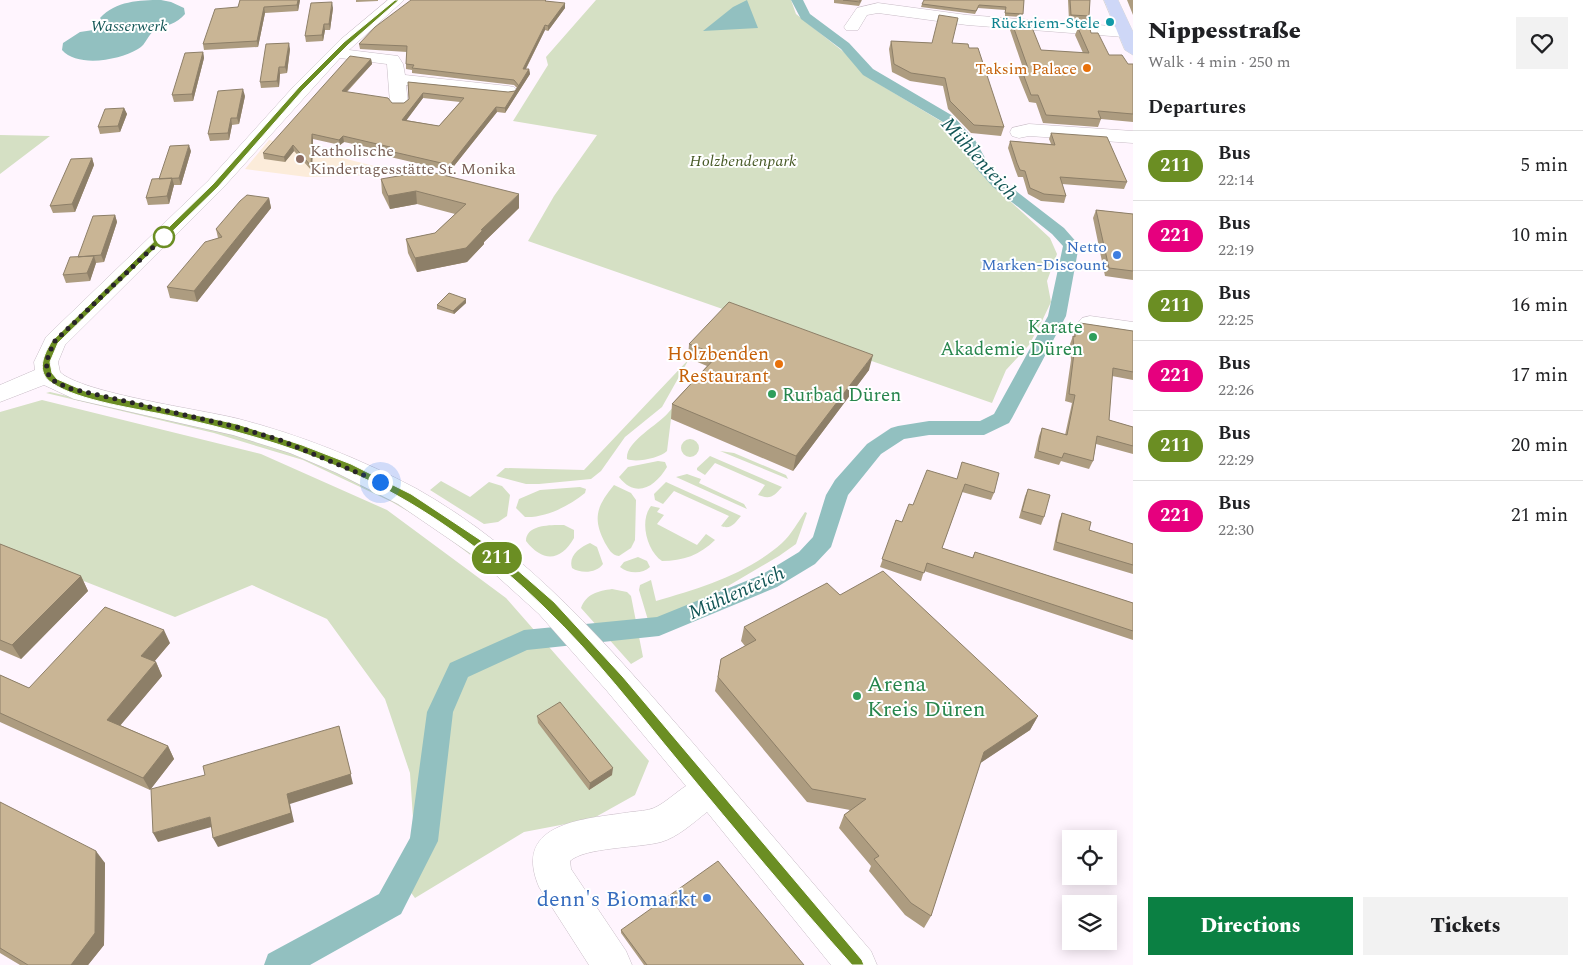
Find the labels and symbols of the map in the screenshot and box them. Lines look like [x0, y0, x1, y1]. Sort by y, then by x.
place label: Rückriem-Stele [990, 11, 1100, 35]
water label: Wasserwerk [90, 14, 168, 38]
marker: Rückriem-Stele [1104, 16, 1116, 28]
place label: Taksim Palace [975, 57, 1077, 81]
marker: Taksim Palace [1081, 62, 1093, 74]
water label: Mühlenteich [934, 110, 1025, 207]
place label: Katholische Kindertagesstätte St. Monika [310, 139, 516, 181]
park label: Holzbendenpark [690, 149, 797, 173]
marker: Katholische Kindertagesstätte St. Monika [294, 153, 306, 165]
unlabelled marker [153, 226, 175, 248]
place label: Netto Marken-Discount [981, 235, 1107, 277]
marker: Netto Marken-Discount [1111, 249, 1123, 261]
place label: Karate Akademie Düren [940, 313, 1083, 364]
marker: Karate Akademie Düren [1087, 331, 1099, 343]
place label: Holzbenden Restaurant [667, 340, 769, 391]
marker: Holzbenden Restaurant [773, 358, 785, 370]
place label: Rurbad Düren [782, 381, 901, 410]
marker: Rurbad Düren [766, 388, 778, 400]
your location [368, 470, 393, 495]
line badge: 211 [468, 542, 526, 574]
water label: Mühlenteich [683, 558, 790, 628]
place label: Arena Kreis Düren [867, 668, 986, 726]
marker: Arena Kreis Düren [851, 690, 863, 702]
place label: denn's Biomarkt [537, 883, 697, 916]
marker: denn's Biomarkt [701, 892, 713, 904]

